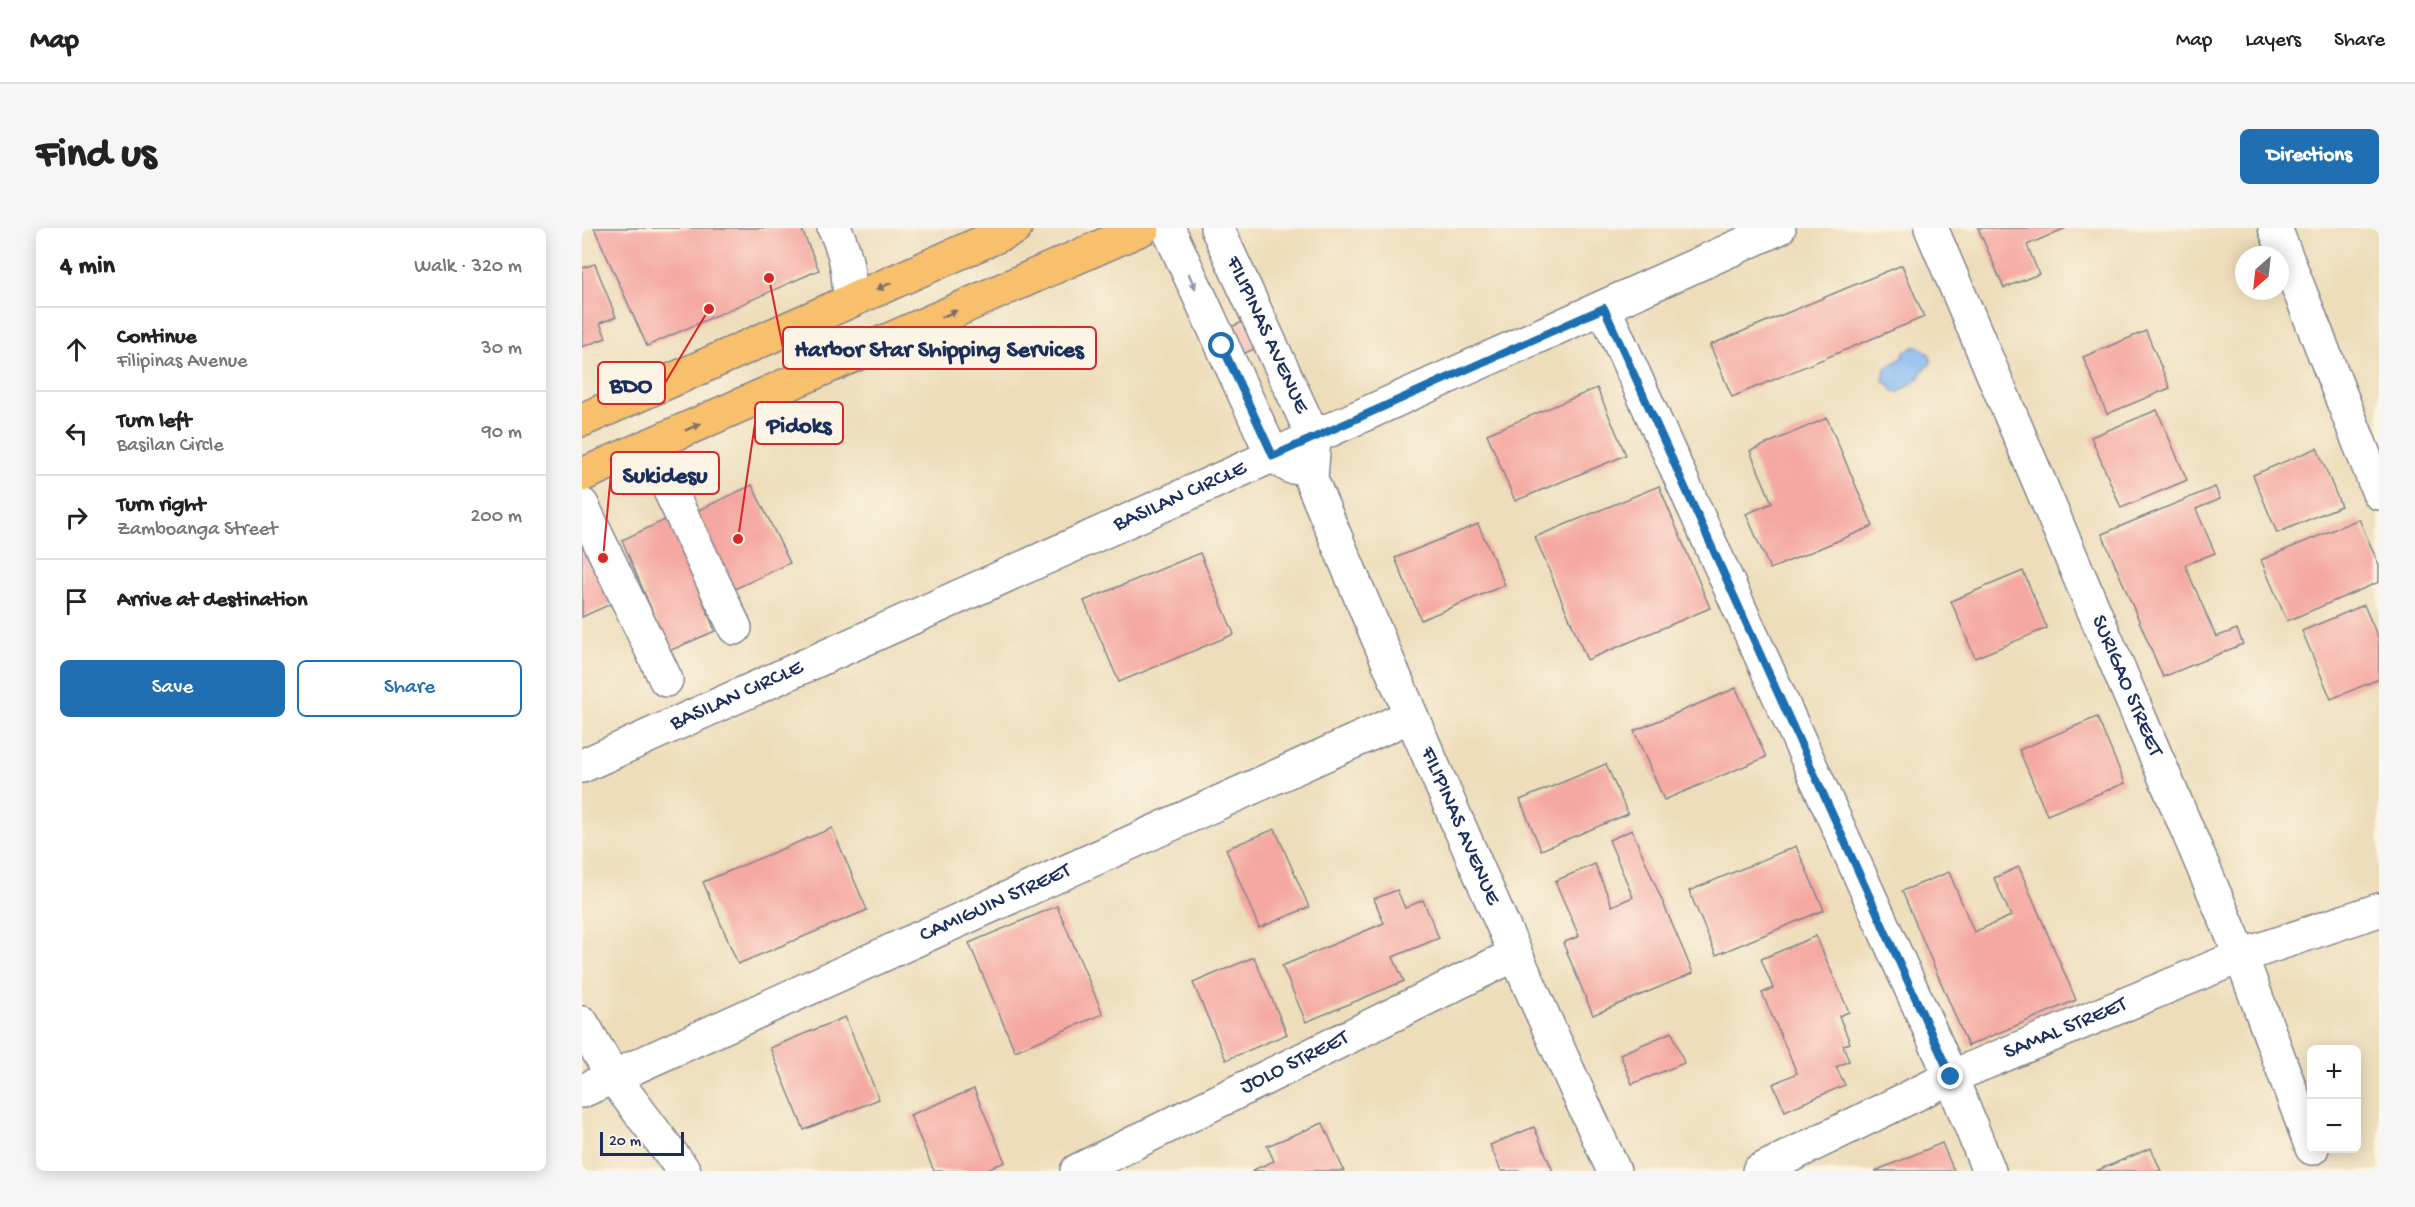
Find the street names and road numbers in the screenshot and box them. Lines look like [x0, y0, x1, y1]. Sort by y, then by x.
street label: FILIPINAS AVENUE [1219, 252, 1314, 419]
street label: BASILAN CIRCLE [1109, 455, 1252, 539]
street label: SURIGAO STREET [2085, 612, 2168, 762]
street label: BASILAN CIRCLE [666, 655, 809, 738]
street label: FILIPINAS AVENUE [1413, 742, 1506, 910]
street label: CAMIGUIN STREET [916, 858, 1077, 949]
street label: SAMAL STREET [2000, 991, 2132, 1066]
street label: JOLO STREET [1236, 1025, 1355, 1101]

